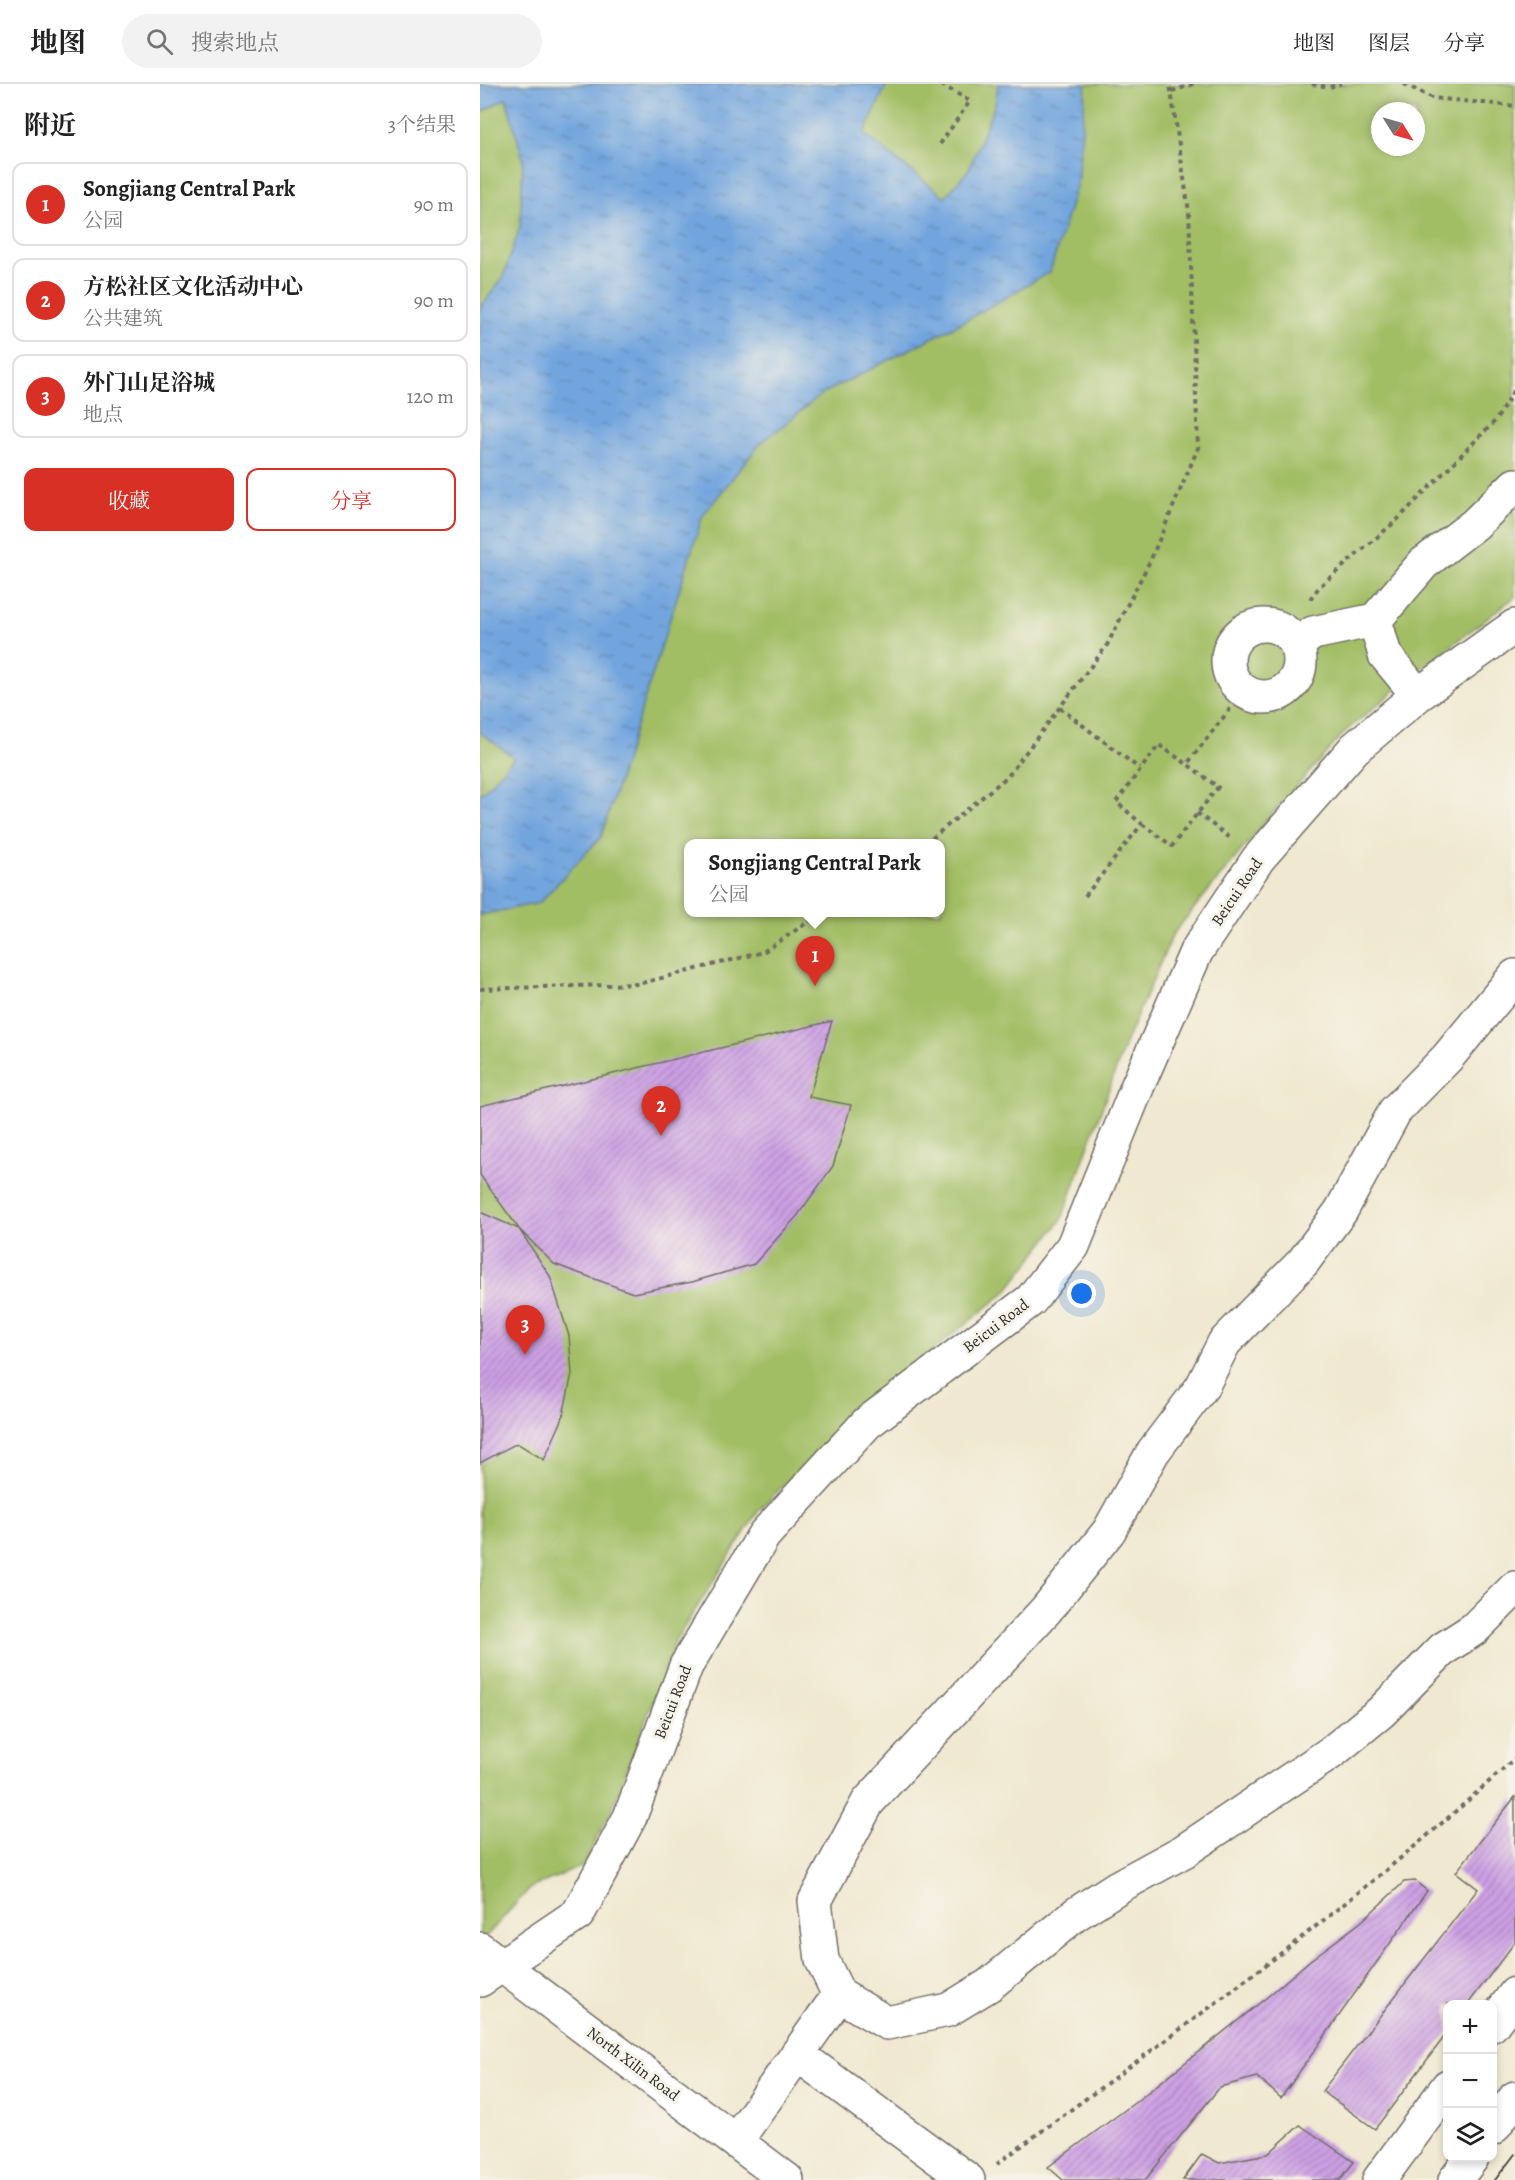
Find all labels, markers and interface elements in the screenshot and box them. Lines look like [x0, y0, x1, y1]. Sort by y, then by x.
search box [122, 14, 542, 68]
text: 地图 [30, 24, 86, 62]
icon: search [143, 25, 176, 58]
text: 搜索地点 [191, 28, 279, 58]
text: 地图 [1293, 29, 1335, 57]
text: 图层 [1368, 29, 1410, 57]
text: 分享 [1443, 29, 1485, 57]
north arrow [1371, 102, 1425, 156]
text: 附近 [24, 108, 76, 143]
text: 3个结果 [388, 111, 456, 138]
text: Songjiang Central Park [83, 174, 295, 204]
text: 1 [42, 191, 49, 218]
text: 90 m [414, 191, 454, 218]
text: 公园 [83, 207, 123, 234]
text: 方松社区文化活动中心 [83, 272, 303, 302]
text: 2 [41, 287, 50, 314]
text: 90 m [414, 287, 454, 314]
text: 公共建筑 [83, 305, 163, 332]
text: 外门山足浴城 [83, 368, 215, 398]
text: 3 [41, 383, 50, 410]
text: 120 m [406, 383, 454, 410]
text: 地点 [83, 401, 123, 428]
button: 收藏 [24, 468, 234, 531]
button: 分享 [246, 468, 456, 531]
popup [684, 839, 945, 917]
text: Songjiang Central Park [708, 848, 921, 878]
street label: Beicui Road [1206, 853, 1268, 930]
text: 公园 [708, 881, 748, 908]
pin: 1 [796, 936, 834, 986]
pin: 2 [642, 1086, 681, 1136]
your location [1067, 1279, 1096, 1308]
street label: Beicui Road [958, 1294, 1034, 1358]
pin: 3 [506, 1306, 544, 1355]
street label: Beicui Road [649, 1662, 697, 1742]
map controls [1443, 2000, 1497, 2162]
button: + [1443, 2000, 1497, 2054]
street label: North Xilin Road [582, 2022, 684, 2106]
button: − [1443, 2054, 1497, 2108]
button: layers [1443, 2108, 1497, 2162]

